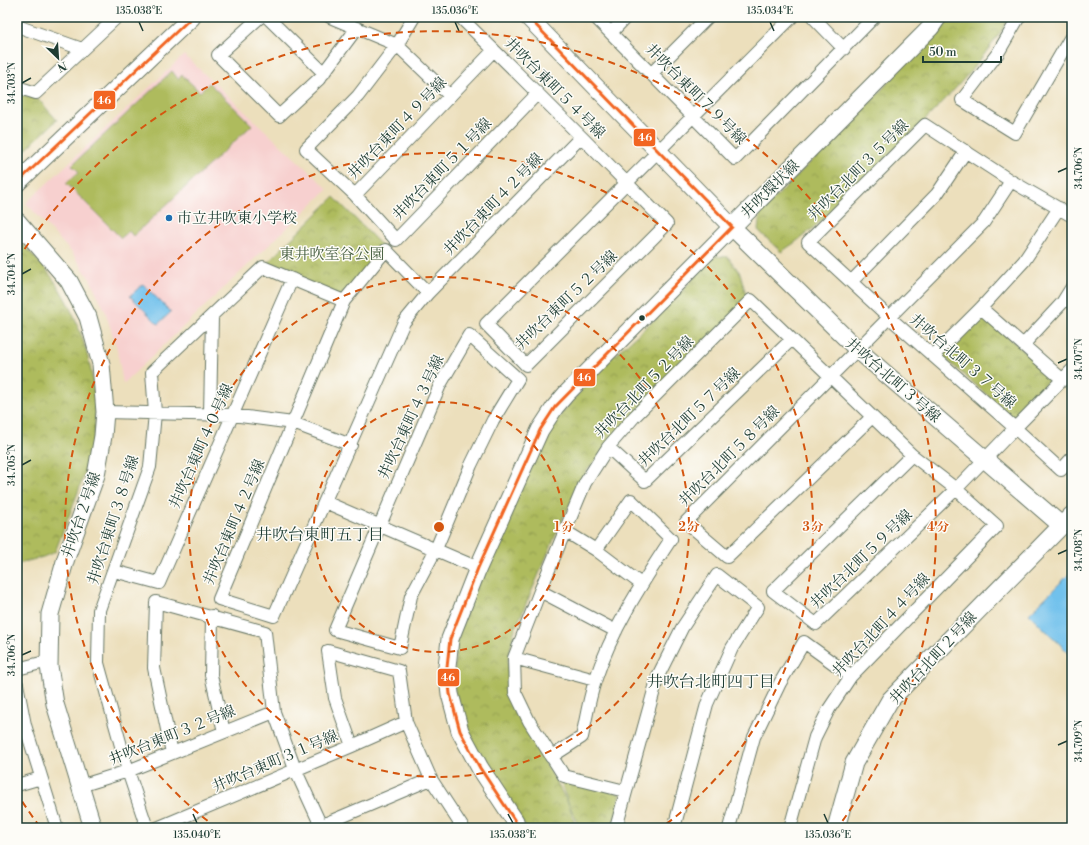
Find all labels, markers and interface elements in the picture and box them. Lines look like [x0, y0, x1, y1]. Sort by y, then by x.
text: 135.038°E [116, 5, 162, 17]
text: 135.036°E [432, 5, 478, 17]
text: 135.034°E [747, 5, 793, 17]
street label: 井吹台東町５４号線 [500, 34, 609, 143]
north arrow [38, 38, 78, 78]
scale bar [923, 38, 1001, 64]
street label: 井吹台東町７９号線 [641, 40, 750, 149]
text: 50 m [929, 45, 957, 60]
text: N [55, 58, 69, 74]
text: 34.703°N [6, 61, 18, 104]
street label: 井吹台東町４９号線 [344, 73, 451, 184]
line badge: 46 [93, 90, 116, 110]
text: 46 [97, 94, 111, 108]
street label: 井吹台東町５１号線 [389, 114, 496, 225]
street label: 井吹台北町３５号線 [804, 116, 913, 225]
line badge: 46 [633, 128, 656, 147]
text: 46 [638, 131, 652, 145]
text: 34.706°N [1073, 146, 1085, 189]
street label: 井吹台東町４２号線 [440, 149, 547, 260]
street label: 井吹環状線 [737, 156, 804, 223]
place label: 市立井吹東小学校 [177, 209, 297, 228]
marker: 市立井吹東小学校 [164, 213, 174, 223]
park label: 東井吹室谷公園 [279, 245, 385, 264]
street label: 井吹台東町５２号線 [511, 247, 622, 354]
text: 34.704°N [6, 252, 18, 295]
street label: 井吹台北町３７号線 [905, 310, 1020, 413]
unlabelled marker [637, 313, 647, 323]
street label: 井吹台北町５２号線 [591, 332, 698, 443]
street label: 井吹台北町３号線 [841, 334, 944, 427]
text: 34.707°N [1073, 338, 1085, 380]
street label: 井吹台東町４３号線 [374, 352, 449, 482]
street label: 井吹台北町５７号線 [634, 364, 745, 471]
line badge: 46 [573, 368, 596, 387]
text: 46 [577, 371, 591, 385]
street label: 井吹台東町４０号線 [165, 381, 238, 512]
street label: 井吹台北町５８号線 [675, 402, 784, 511]
text: 34.705°N [6, 443, 18, 486]
street label: 井吹台東町３８号線 [84, 453, 143, 587]
street label: 井吹台東町４２号線 [199, 456, 270, 588]
street label: 井吹台２号線 [58, 470, 105, 561]
street label: 井吹台北町５９号線 [806, 506, 917, 613]
centre of rings [432, 520, 446, 534]
text: 1 分 [554, 520, 574, 535]
text: 2 分 [678, 520, 700, 535]
text: 3 分 [802, 520, 824, 535]
text: 4 分 [927, 520, 949, 535]
district label: 井吹台東町五丁目 [256, 525, 384, 545]
text: 34.708°N [1073, 528, 1085, 571]
street label: 井吹台北町４４号線 [828, 569, 934, 681]
street label: 井吹台北町２号線 [885, 608, 981, 709]
text: 34.706°N [6, 633, 18, 676]
line badge: 46 [437, 668, 460, 687]
text: 46 [441, 671, 455, 685]
district label: 井吹台北町四丁目 [647, 672, 775, 692]
street label: 井吹台東町３２号線 [106, 701, 238, 770]
text: 34.709°N [1073, 719, 1085, 762]
street label: 井吹台東町３１号線 [209, 726, 341, 797]
text: 135.040°E [173, 829, 221, 841]
text: 135.038°E [490, 829, 536, 841]
text: 135.036°E [805, 829, 851, 841]

